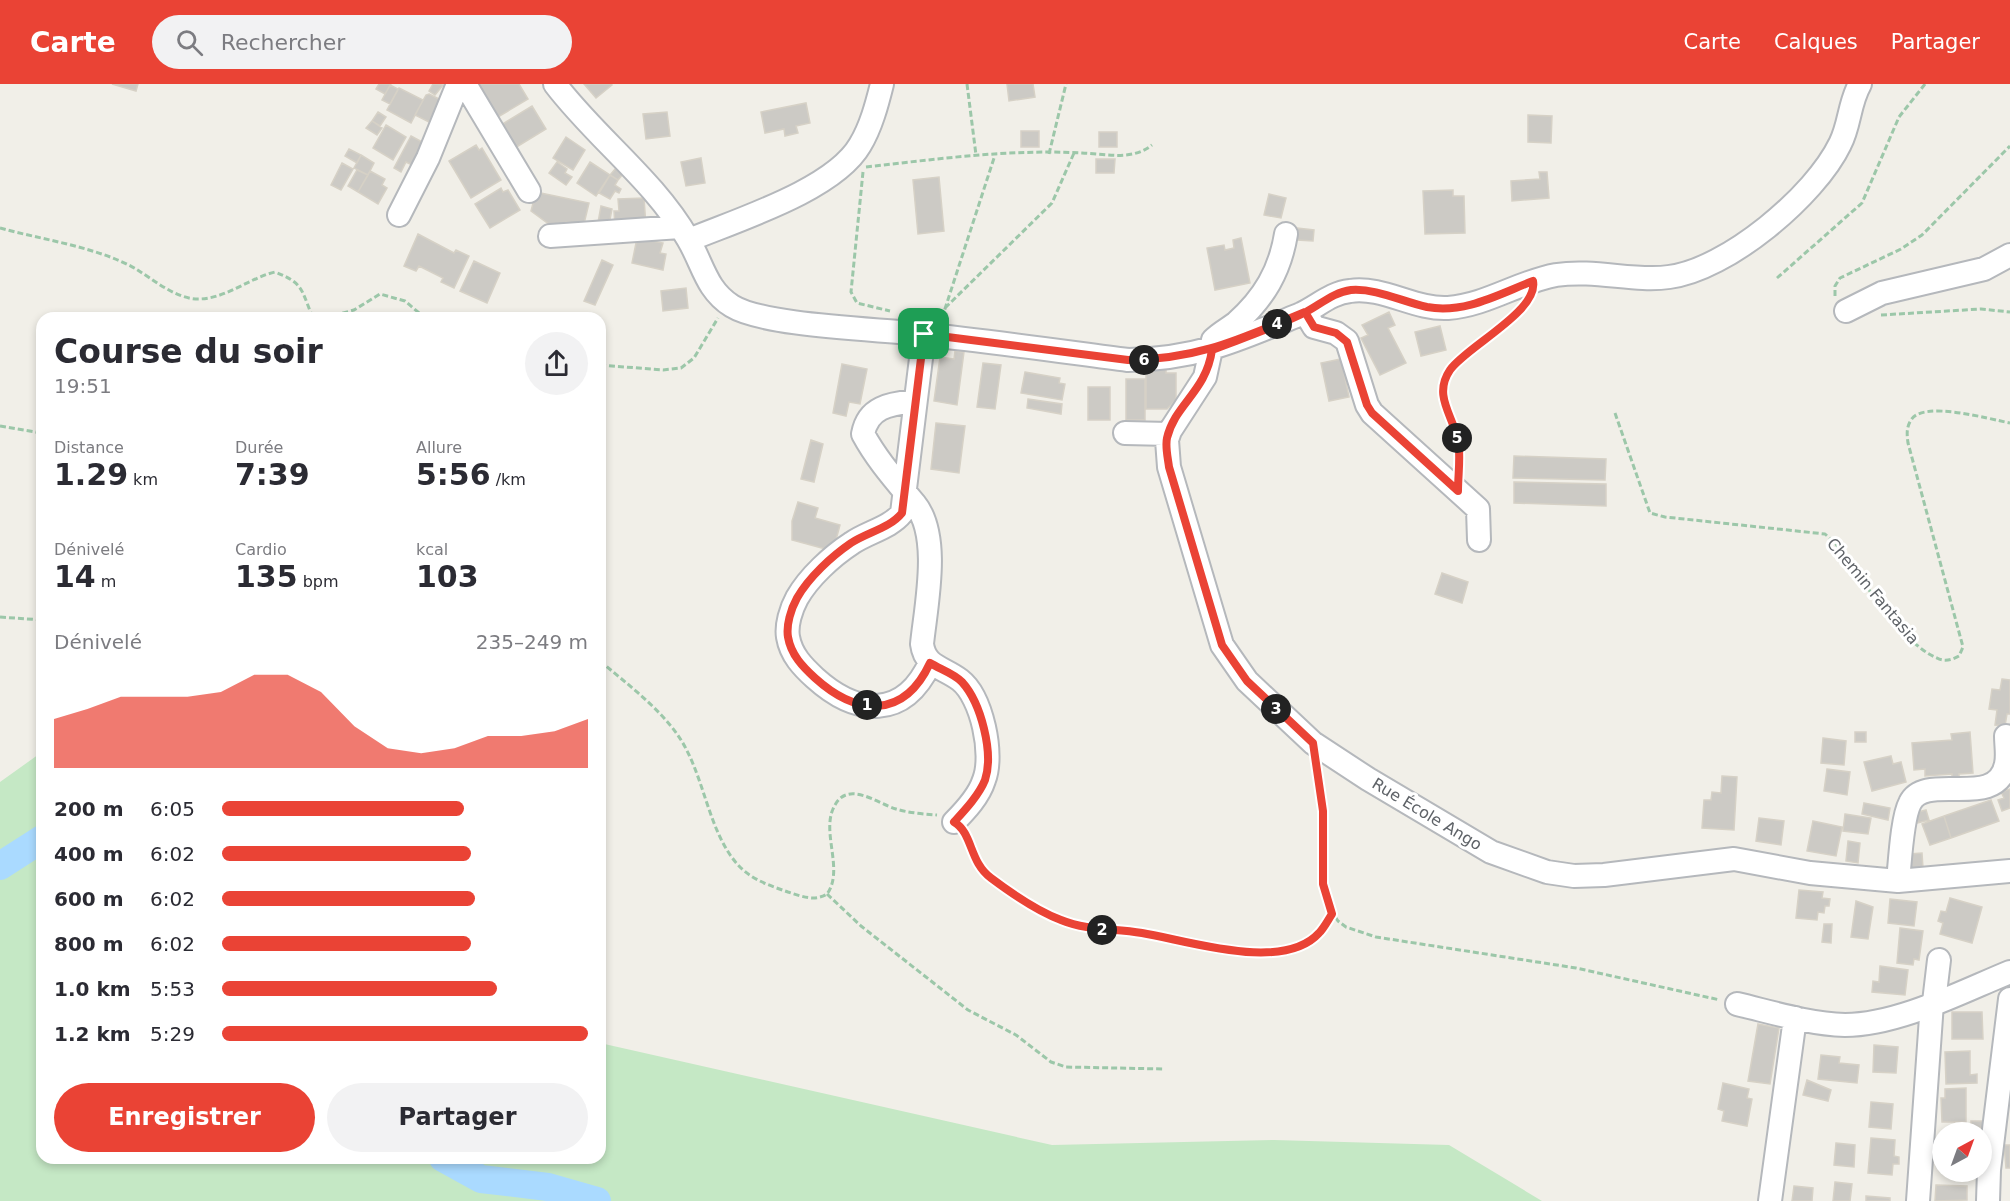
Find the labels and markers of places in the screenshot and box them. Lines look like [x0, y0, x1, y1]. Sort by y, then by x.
pin [898, 308, 949, 359]
pin: 4 [1262, 309, 1292, 339]
pin: 6 [1129, 345, 1159, 375]
pin: 5 [1442, 423, 1472, 453]
pin: 1 [852, 690, 882, 720]
pin: 3 [1261, 694, 1291, 724]
pin: 2 [1087, 915, 1117, 945]

